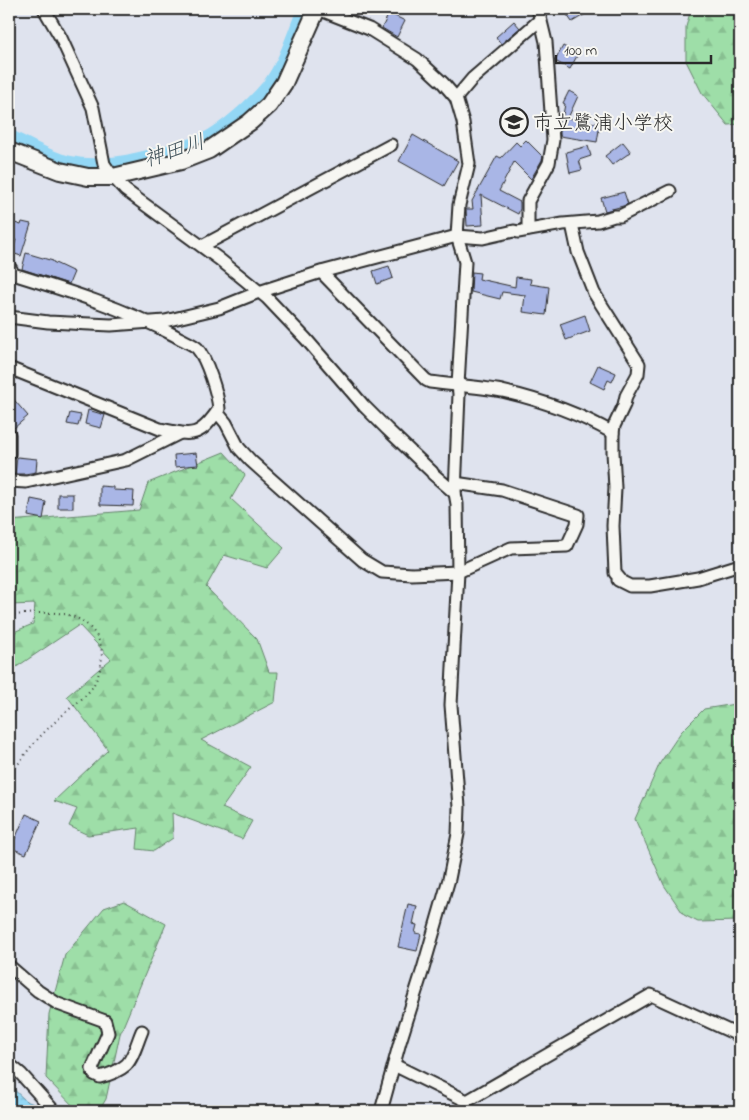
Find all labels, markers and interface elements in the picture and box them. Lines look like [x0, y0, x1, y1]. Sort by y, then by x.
scale bar [556, 32, 712, 64]
text: 100 m [564, 40, 597, 62]
school or university icon: 市立鷺浦小学校 [499, 107, 529, 137]
place label: 市立鷺浦小学校 [533, 110, 673, 139]
water label: 神田川 [140, 128, 209, 176]

